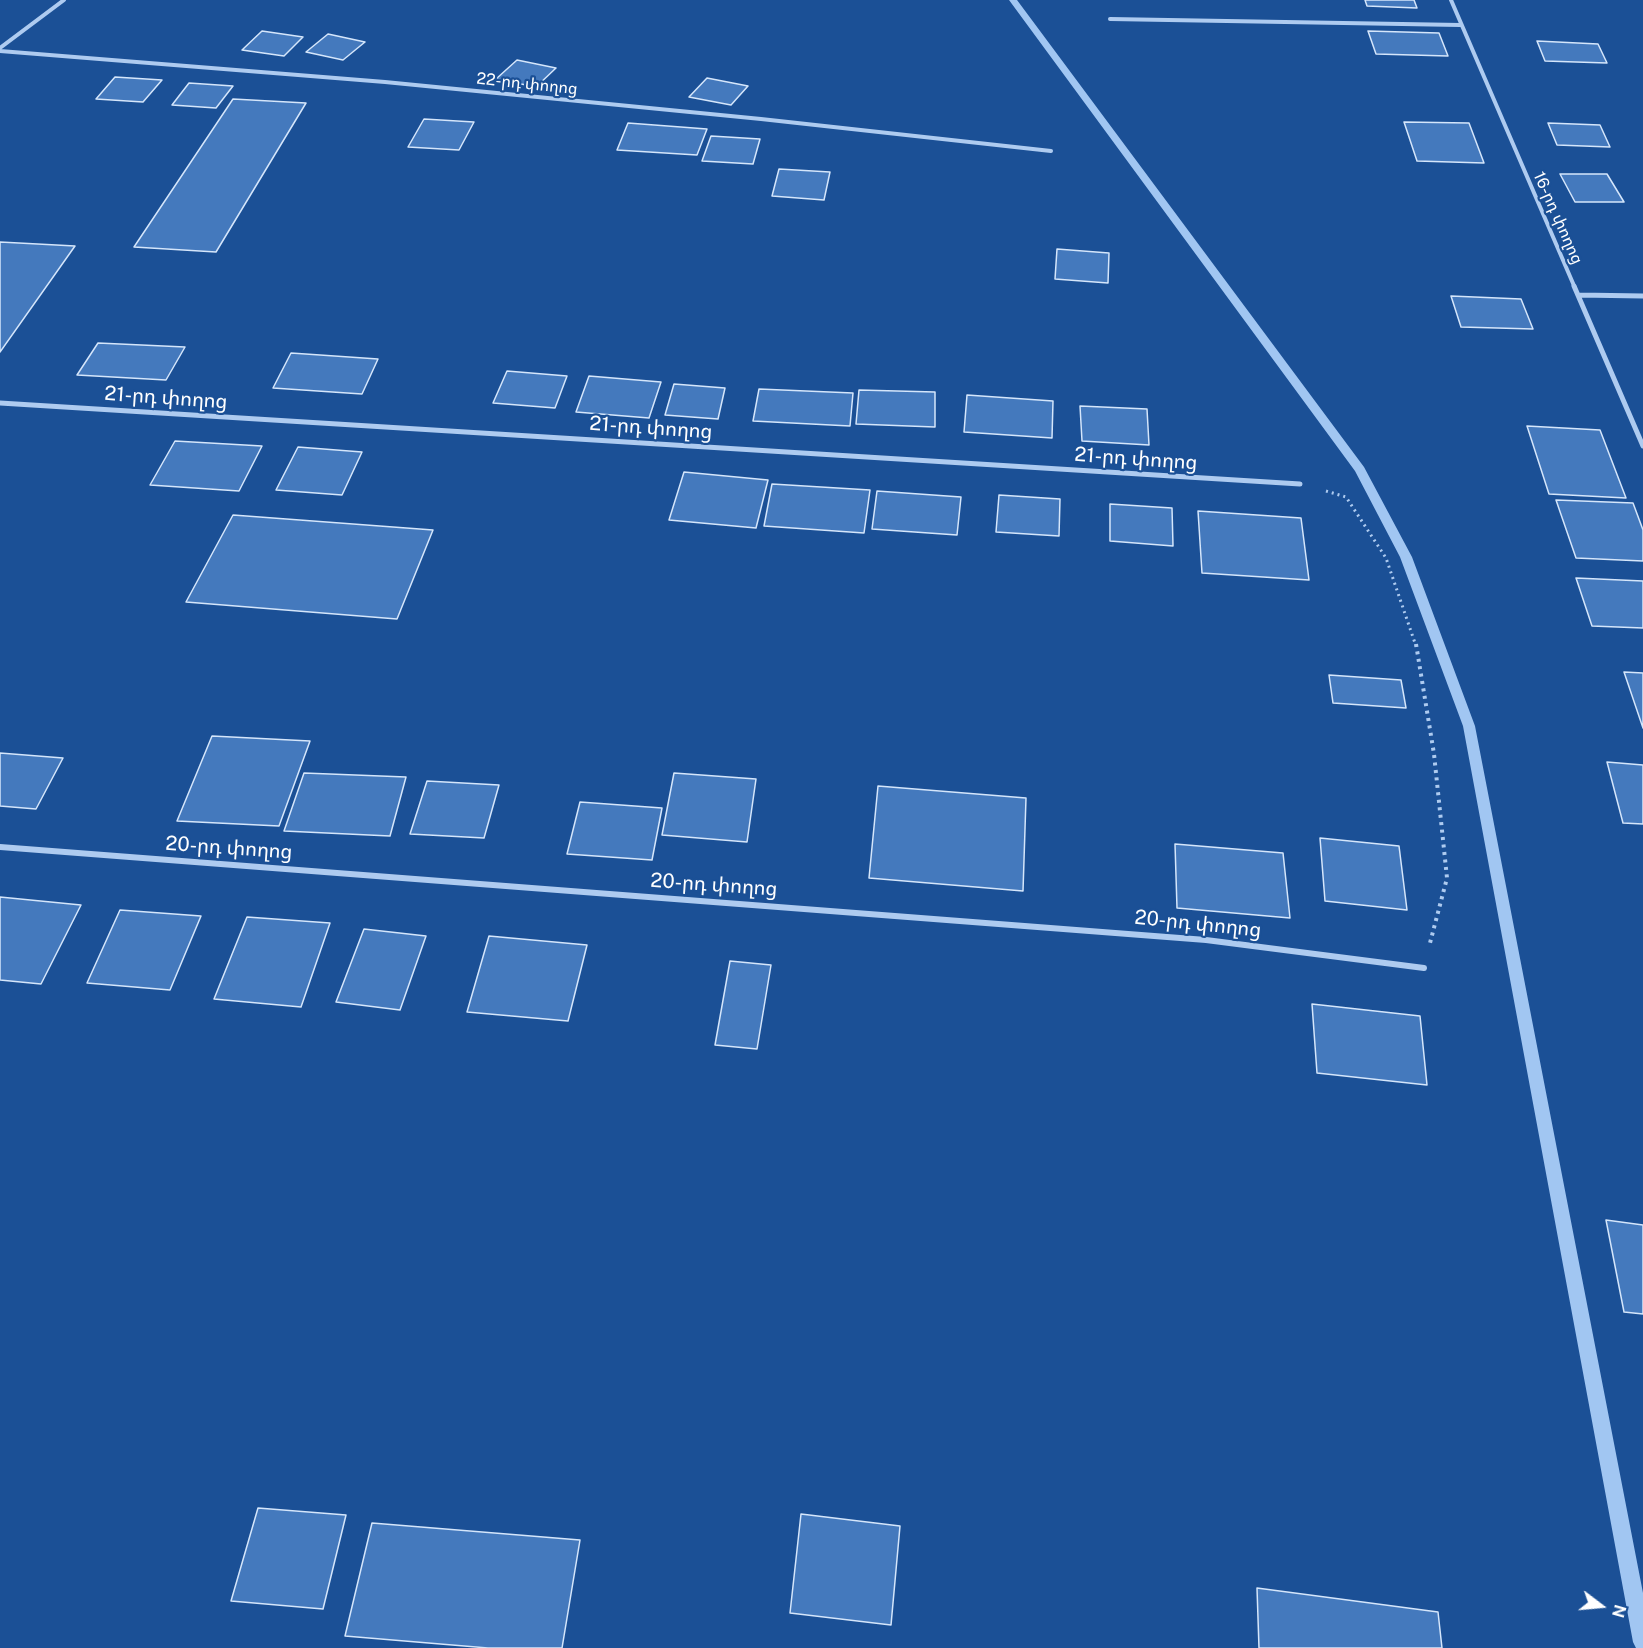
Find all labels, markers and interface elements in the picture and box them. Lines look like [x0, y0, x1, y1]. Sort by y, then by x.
street label: 22-րդ փողոց [475, 69, 579, 99]
street label: 16-րդ փողոց [1529, 169, 1587, 267]
street label: 21-րդ փողոց [104, 382, 228, 414]
street label: 21-րդ փողոց [589, 412, 713, 444]
street label: 21-րդ փողոց [1074, 443, 1198, 475]
street label: 20-րդ փողոց [165, 832, 293, 864]
street label: 20-րդ փողոց [650, 869, 778, 901]
street label: 20-րդ փողոց [1133, 905, 1263, 943]
north arrow [1571, 1576, 1631, 1636]
text: N [1608, 1602, 1630, 1620]

